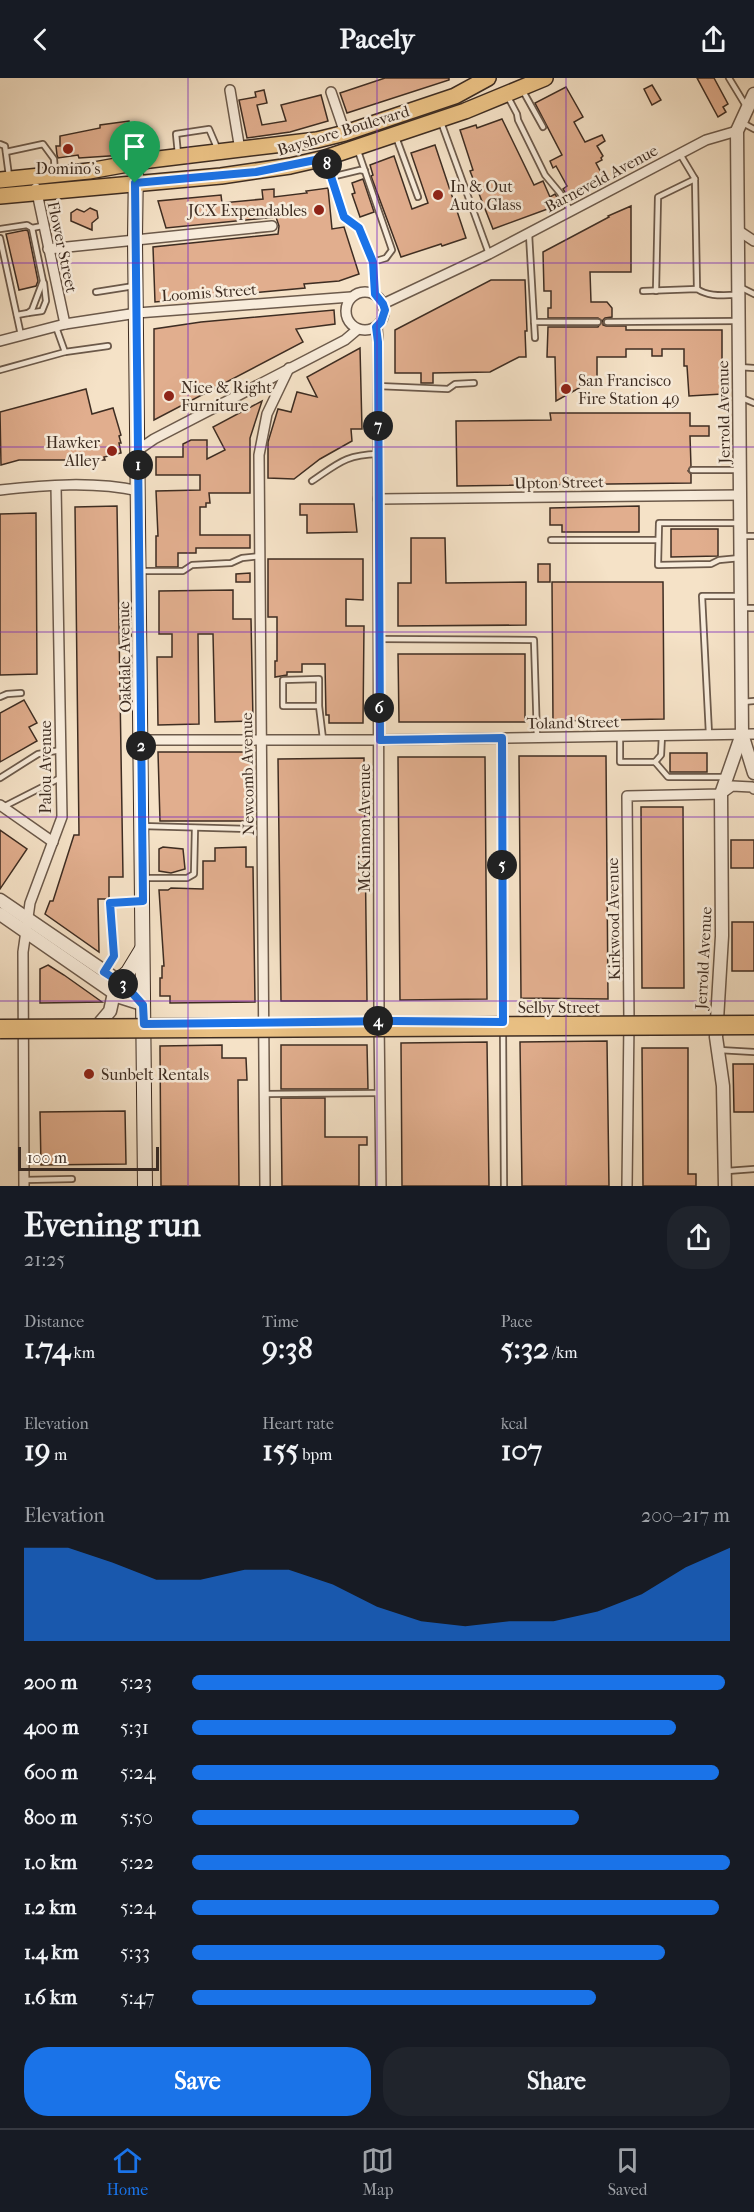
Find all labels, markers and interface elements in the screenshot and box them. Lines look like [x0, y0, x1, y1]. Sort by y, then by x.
icon: back [24, 23, 57, 56]
text: Pacely [340, 23, 414, 55]
icon: share [697, 23, 730, 56]
street label: Bayshore Boulevard [275, 101, 412, 160]
pin [109, 121, 160, 183]
icon: arrive [118, 130, 151, 163]
street label: Barneveld Avenue [541, 141, 661, 216]
marker: Domino's [61, 142, 75, 156]
pin: 8 [312, 149, 342, 179]
text: 8 [323, 154, 331, 173]
place label: Domino's [36, 159, 101, 178]
place label: In & Out Auto Glass [449, 177, 522, 214]
marker: In & Out Auto Glass [431, 188, 445, 202]
street label: Flower Street [44, 200, 82, 295]
place label: JCX Expendables [186, 201, 307, 220]
marker: JCX Expendables [312, 203, 326, 217]
street label: Loomis Street [161, 280, 258, 305]
street label: Jerrold Avenue [713, 360, 734, 466]
place label: San Francisco Fire Station 49 [578, 371, 680, 408]
place label: Nice & Right Furniture [181, 378, 272, 415]
marker: San Francisco Fire Station 49 [559, 382, 573, 396]
marker: Nice & Right Furniture [162, 389, 176, 403]
pin: 7 [363, 411, 393, 441]
text: 7 [374, 416, 382, 435]
place label: Hawker Alley [46, 433, 100, 470]
marker: Hawker Alley [105, 444, 119, 458]
pin: 1 [123, 450, 153, 480]
text: 1 [135, 455, 141, 474]
street label: Upton Street [514, 472, 604, 493]
street label: Oakdale Avenue [114, 601, 135, 713]
pin: 6 [364, 693, 394, 723]
text: 6 [375, 698, 383, 717]
street label: Newcomb Avenue [237, 712, 258, 836]
street label: Toland Street [526, 712, 620, 733]
street label: Palou Avenue [36, 720, 55, 814]
pin: 2 [126, 731, 156, 761]
text: 2 [137, 736, 145, 755]
street label: McKinnon Avenue [355, 764, 374, 892]
pin: 5 [487, 850, 517, 880]
text: 5 [499, 855, 505, 874]
street label: Kirkwood Avenue [603, 857, 624, 981]
street label: Jerrold Avenue [691, 906, 716, 1012]
pin: 3 [108, 969, 138, 999]
text: 3 [120, 974, 126, 993]
street label: Selby Street [518, 998, 601, 1017]
pin: 4 [363, 1006, 393, 1036]
text: 4 [373, 1011, 383, 1030]
place label: Sunbelt Rentals [101, 1065, 209, 1084]
marker: Sunbelt Rentals [82, 1067, 96, 1081]
scale bar [18, 1144, 159, 1172]
text: 100 m [27, 1148, 67, 1167]
text: Evening run [24, 1206, 201, 1245]
button: share [667, 1206, 730, 1269]
text: 21:25 [24, 1248, 65, 1271]
text: Distance [24, 1312, 84, 1331]
text: Time [262, 1312, 299, 1331]
text: Pace [501, 1312, 533, 1331]
text: 1.74 [24, 1331, 70, 1366]
text: 9:38 [262, 1331, 313, 1366]
text: 5:32 [501, 1331, 549, 1366]
text: km [70, 1343, 95, 1362]
text: /km [549, 1343, 578, 1362]
text: Elevation [24, 1414, 89, 1433]
text: Heart rate [262, 1414, 334, 1433]
text: kcal [501, 1414, 528, 1433]
text: 19 [24, 1433, 50, 1468]
text: 155 [262, 1433, 299, 1468]
text: 107 [501, 1433, 542, 1468]
text: m [50, 1445, 67, 1464]
text: bpm [299, 1445, 332, 1464]
text: Elevation [24, 1504, 105, 1527]
text: 200–217 m [641, 1504, 730, 1527]
text: 200 m [24, 1671, 77, 1694]
text: 5:23 [120, 1671, 152, 1694]
text: 400 m [24, 1716, 79, 1739]
text: 5:31 [120, 1716, 149, 1739]
text: 600 m [24, 1761, 78, 1784]
text: 5:24 [120, 1761, 156, 1784]
text: 800 m [24, 1806, 77, 1829]
text: 5:50 [120, 1806, 153, 1829]
text: 1.0 km [24, 1851, 77, 1874]
text: 5:22 [120, 1851, 154, 1874]
text: 1.2 km [24, 1896, 77, 1919]
text: 5:24 [120, 1896, 156, 1919]
text: 1.4 km [24, 1941, 79, 1964]
text: 5:33 [120, 1941, 150, 1964]
text: 1.6 km [24, 1986, 77, 2009]
text: 5:47 [120, 1986, 154, 2009]
button: Save [24, 2047, 371, 2116]
button: Share [383, 2047, 730, 2116]
tab: Home [107, 2144, 148, 2199]
tab: Map [361, 2144, 394, 2199]
tab: Saved [608, 2144, 647, 2199]

